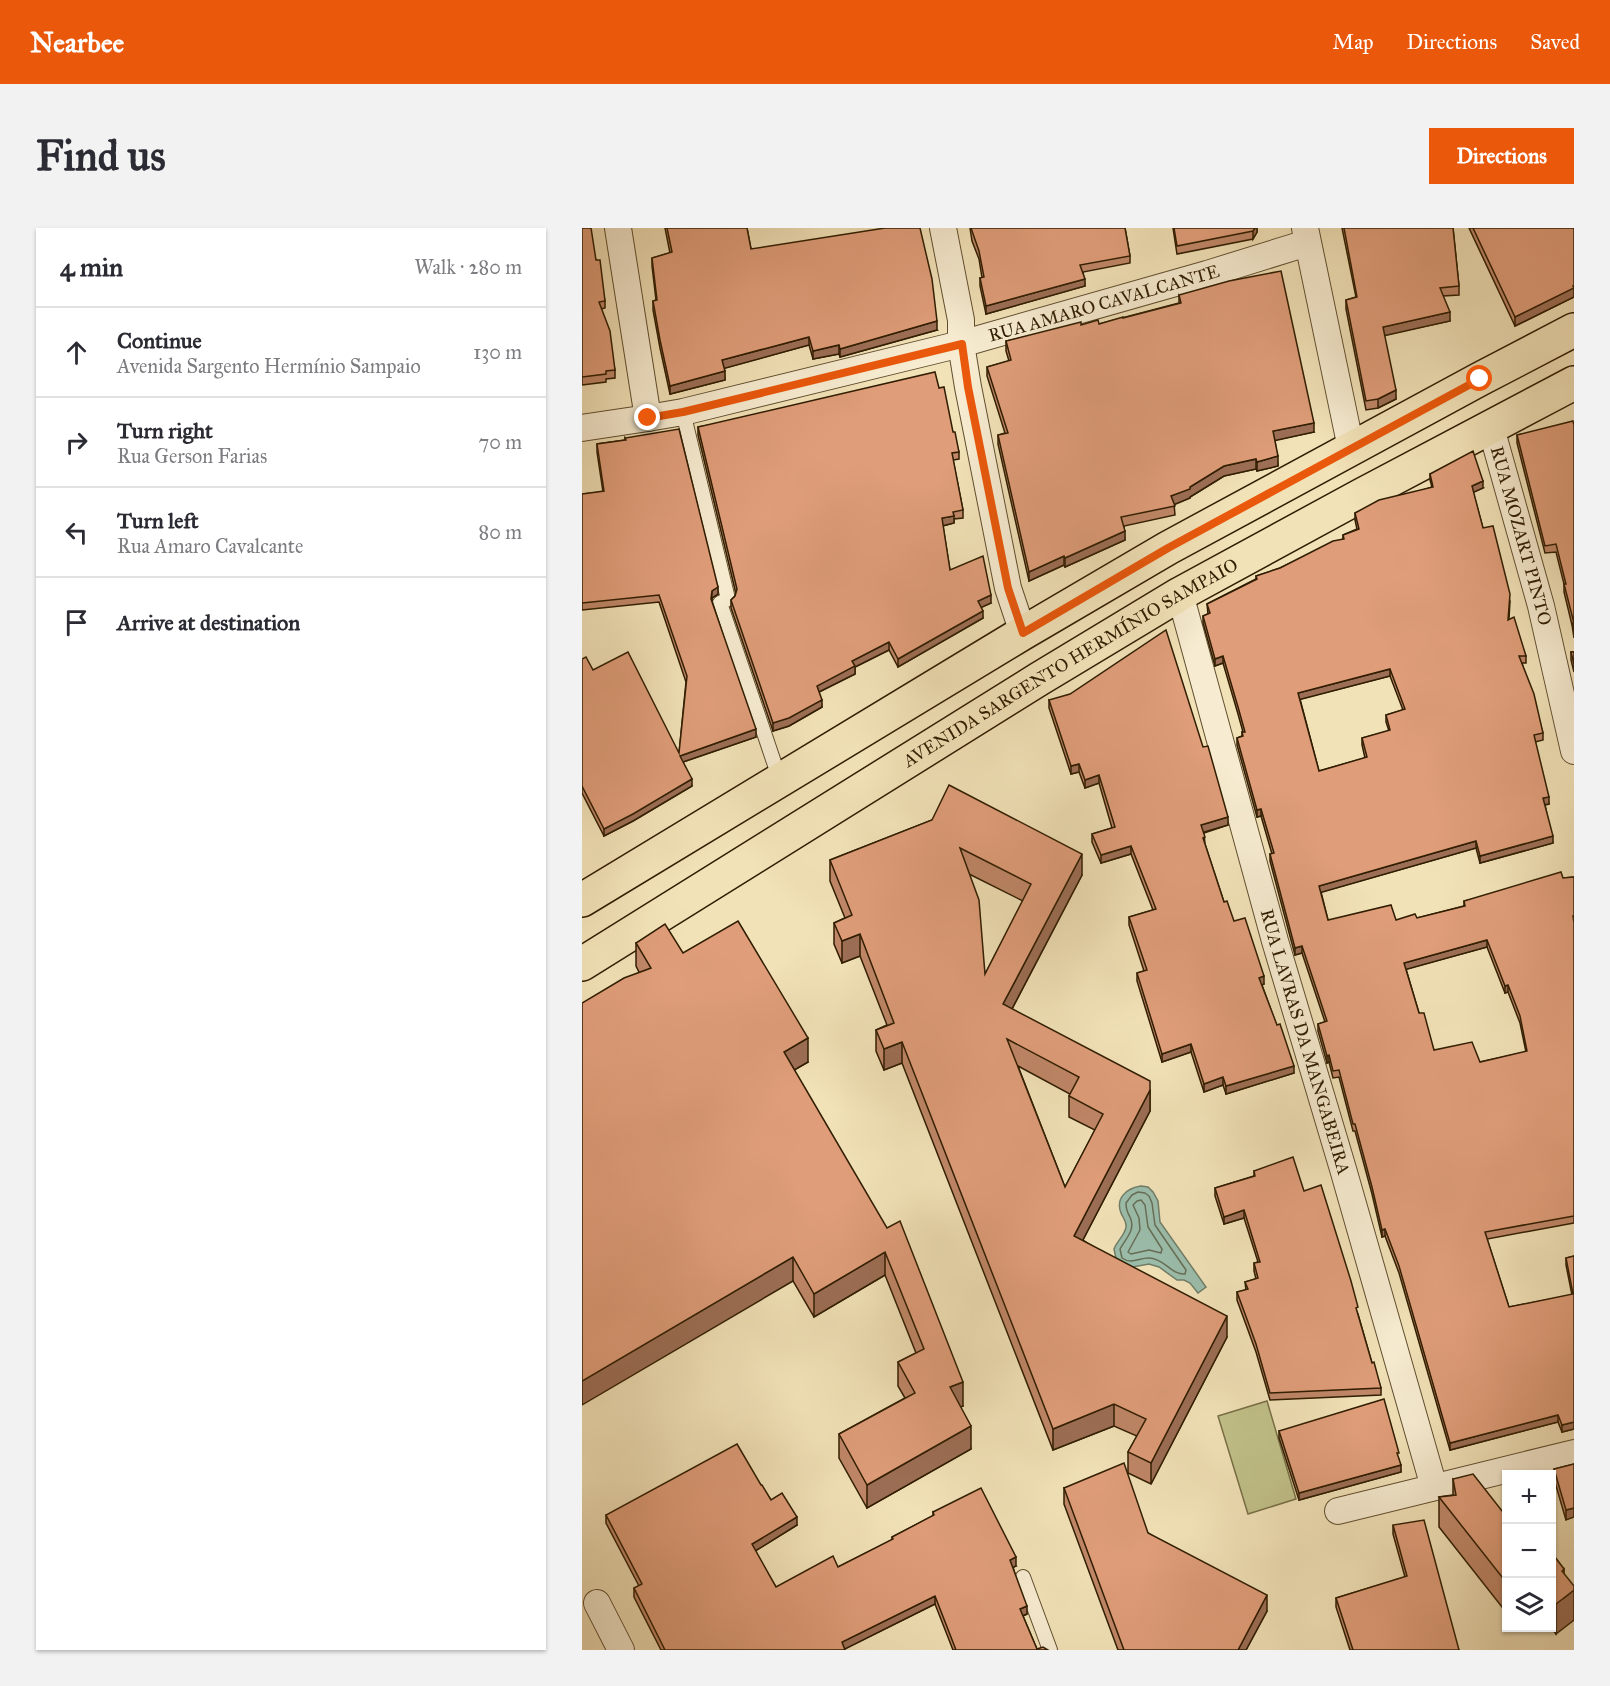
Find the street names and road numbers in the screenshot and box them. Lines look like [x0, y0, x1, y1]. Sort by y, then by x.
street label: RUA AMARO CAVALCANTE [986, 260, 1222, 347]
street label: RUA MOZART PINTO [1486, 444, 1556, 628]
street label: AVENIDA SARGENTO HERMÍNIO SAMPAIO [898, 554, 1242, 773]
street label: RUA LAVRAS DA MANGABEIRA [1256, 906, 1355, 1177]

